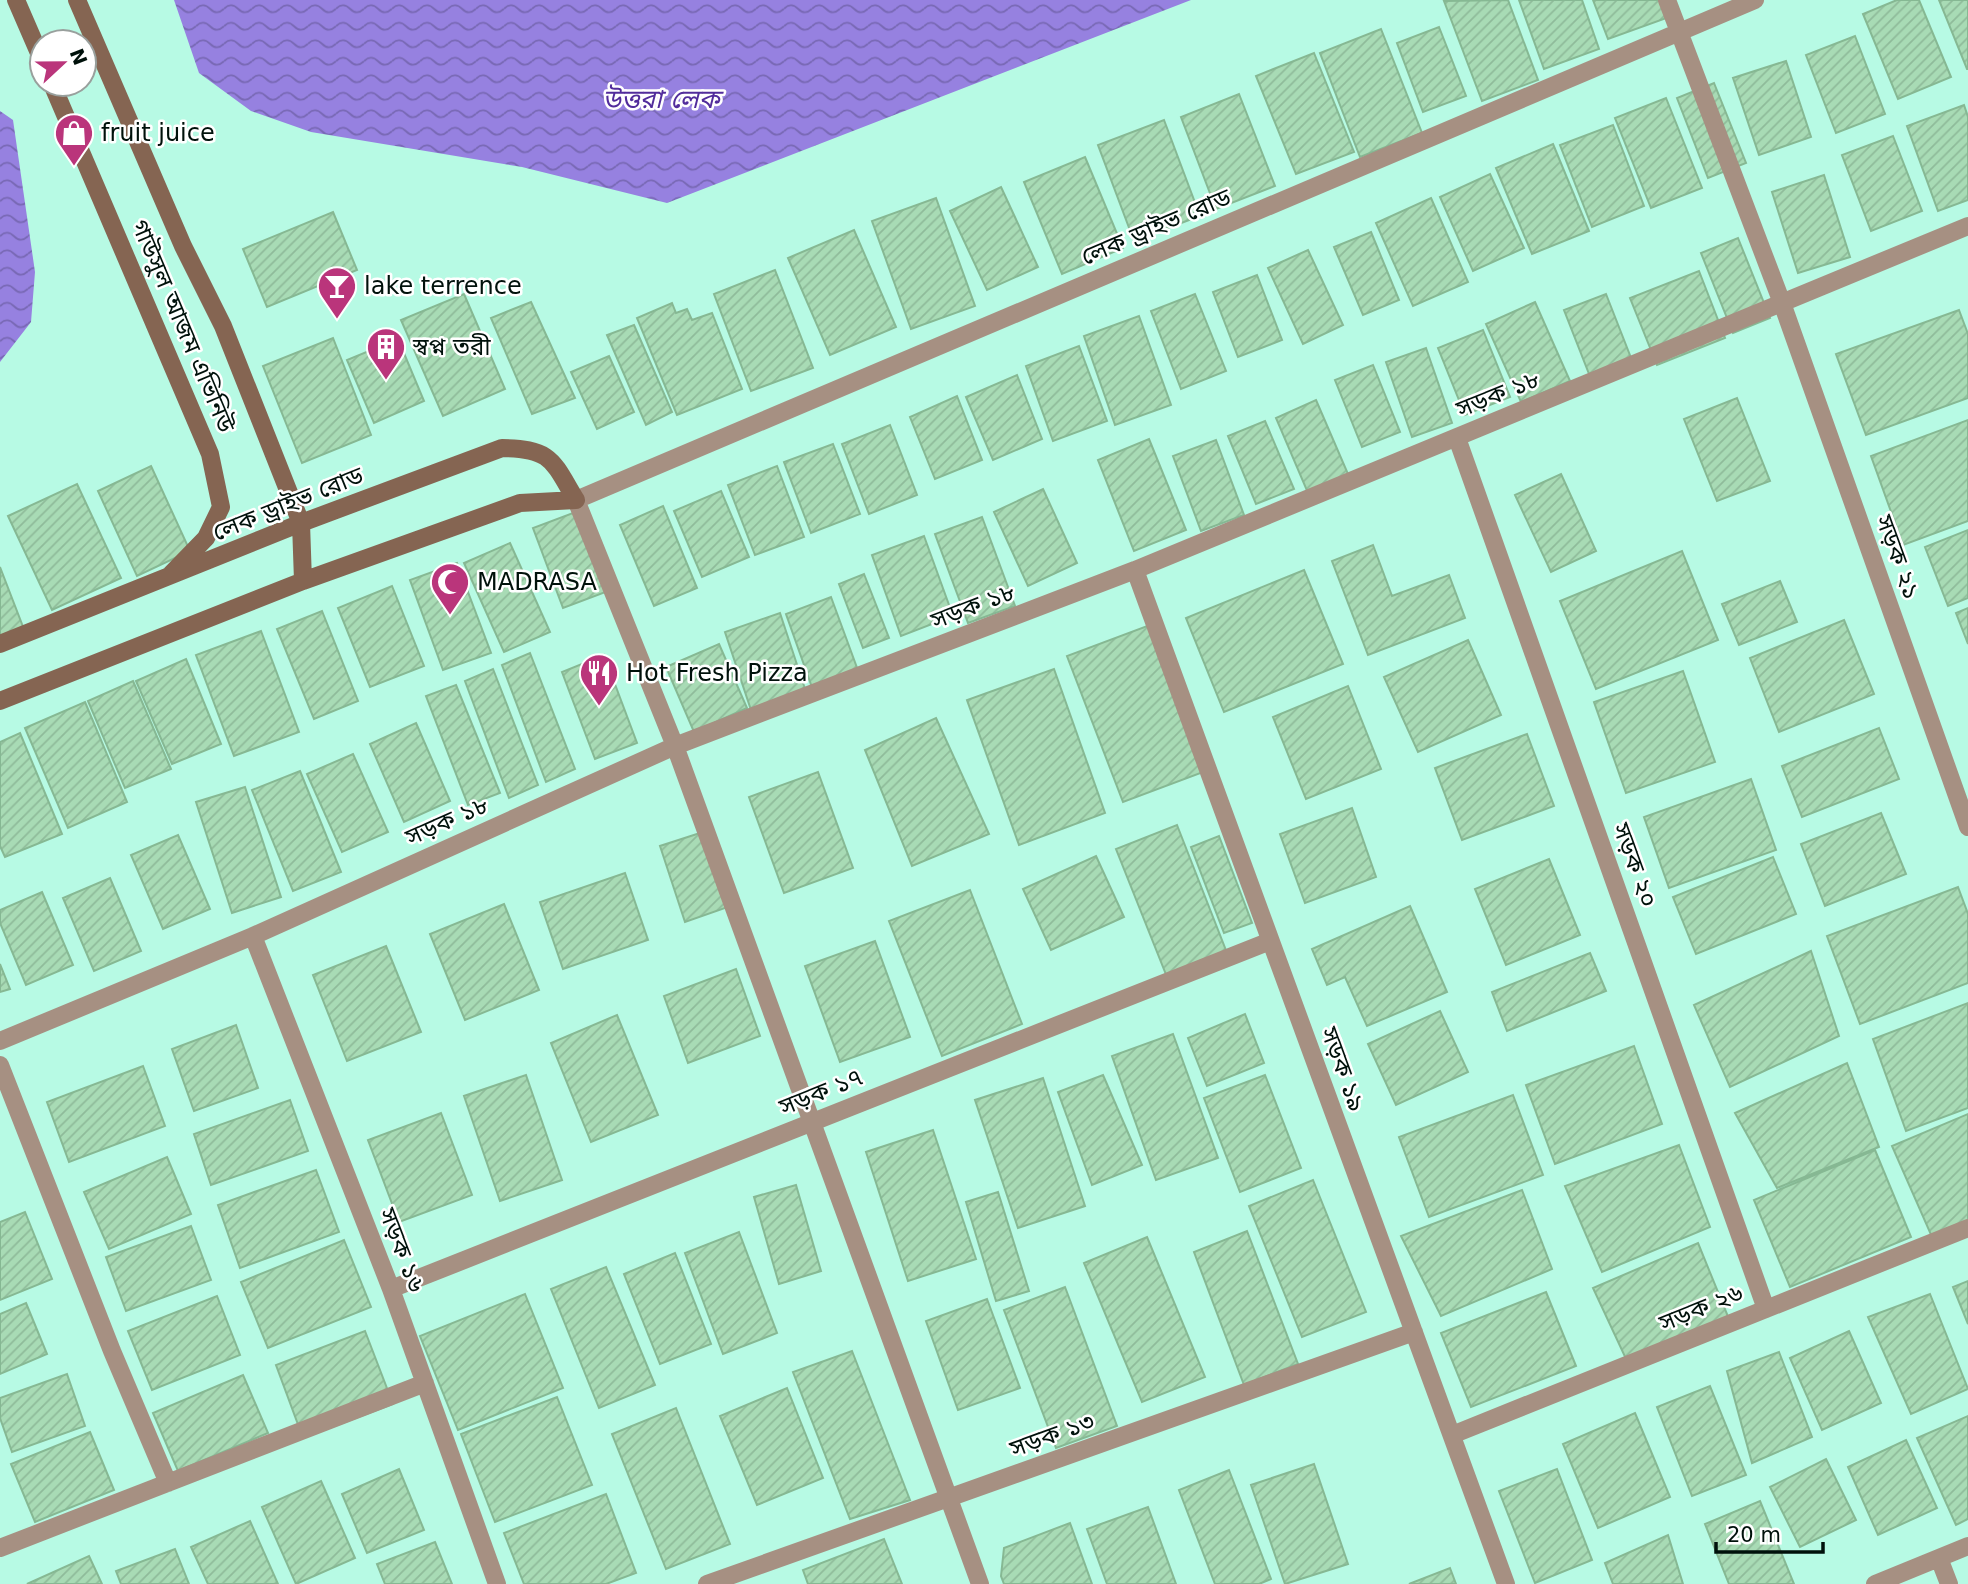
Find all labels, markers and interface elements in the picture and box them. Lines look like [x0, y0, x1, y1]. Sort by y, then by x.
north arrow [28, 28, 98, 98]
text: N [66, 45, 92, 68]
water label: উত্তরা লেক [602, 84, 725, 114]
shop icon: fruit juice [53, 112, 95, 167]
place label: fruit juice [101, 119, 215, 147]
street label: লেক ড্রাইভ রোড [1077, 183, 1236, 271]
street label: গাউসুল আজম এভিনিউ [125, 215, 241, 438]
bar icon: lake terrence [316, 265, 358, 320]
place label: lake terrence [364, 272, 522, 300]
building icon: স্বপ্ন তরী [365, 326, 407, 381]
place label: স্বপ্ন তরী [412, 333, 491, 361]
street label: সড়ক ১৮ [1451, 365, 1544, 424]
street label: লেক ড্রাইভ রোড [209, 461, 368, 547]
street label: সড়ক ২১ [1870, 510, 1926, 603]
mosque icon: MADRASA [429, 561, 471, 616]
place label: MADRASA [477, 568, 597, 596]
street label: সড়ক ১৮ [926, 577, 1019, 635]
restaurant icon: Hot Fresh Pizza [578, 652, 620, 707]
place label: Hot Fresh Pizza [626, 659, 808, 687]
street label: সড়ক ১৮ [400, 790, 493, 852]
street label: সড়ক ২০ [1607, 818, 1663, 911]
street label: সড়ক ১৯ [1315, 1022, 1371, 1115]
street label: সড়ক ১৭ [774, 1063, 867, 1122]
street label: সড়ক ১৬ [373, 1203, 431, 1296]
street label: সড়ক ২৬ [1654, 1279, 1747, 1338]
street label: সড়ক ১৩ [1005, 1407, 1098, 1463]
scale bar [1716, 1510, 1823, 1554]
text: 20 m [1727, 1523, 1781, 1547]

